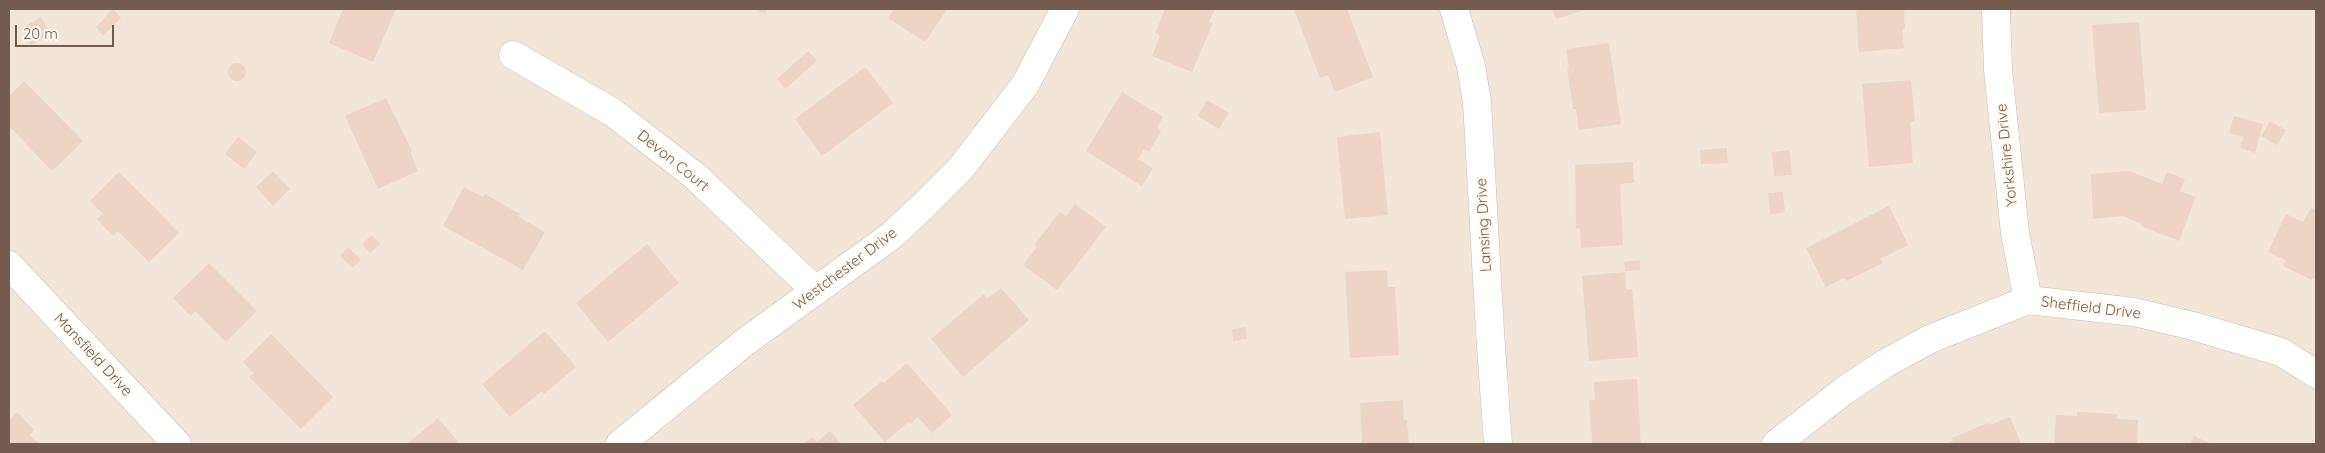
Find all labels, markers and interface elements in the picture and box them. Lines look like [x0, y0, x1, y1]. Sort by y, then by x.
scale bar [18, 15, 116, 47]
text: 20 m [23, 24, 58, 43]
street label: Yorkshire Drive [1993, 103, 2021, 207]
street label: Devon Court [633, 127, 713, 195]
street label: Lansing Drive [1473, 177, 1495, 273]
street label: Westchester Drive [789, 224, 901, 314]
street label: Sheffield Drive [2040, 293, 2142, 323]
street label: Mansfield Drive [50, 310, 136, 400]

